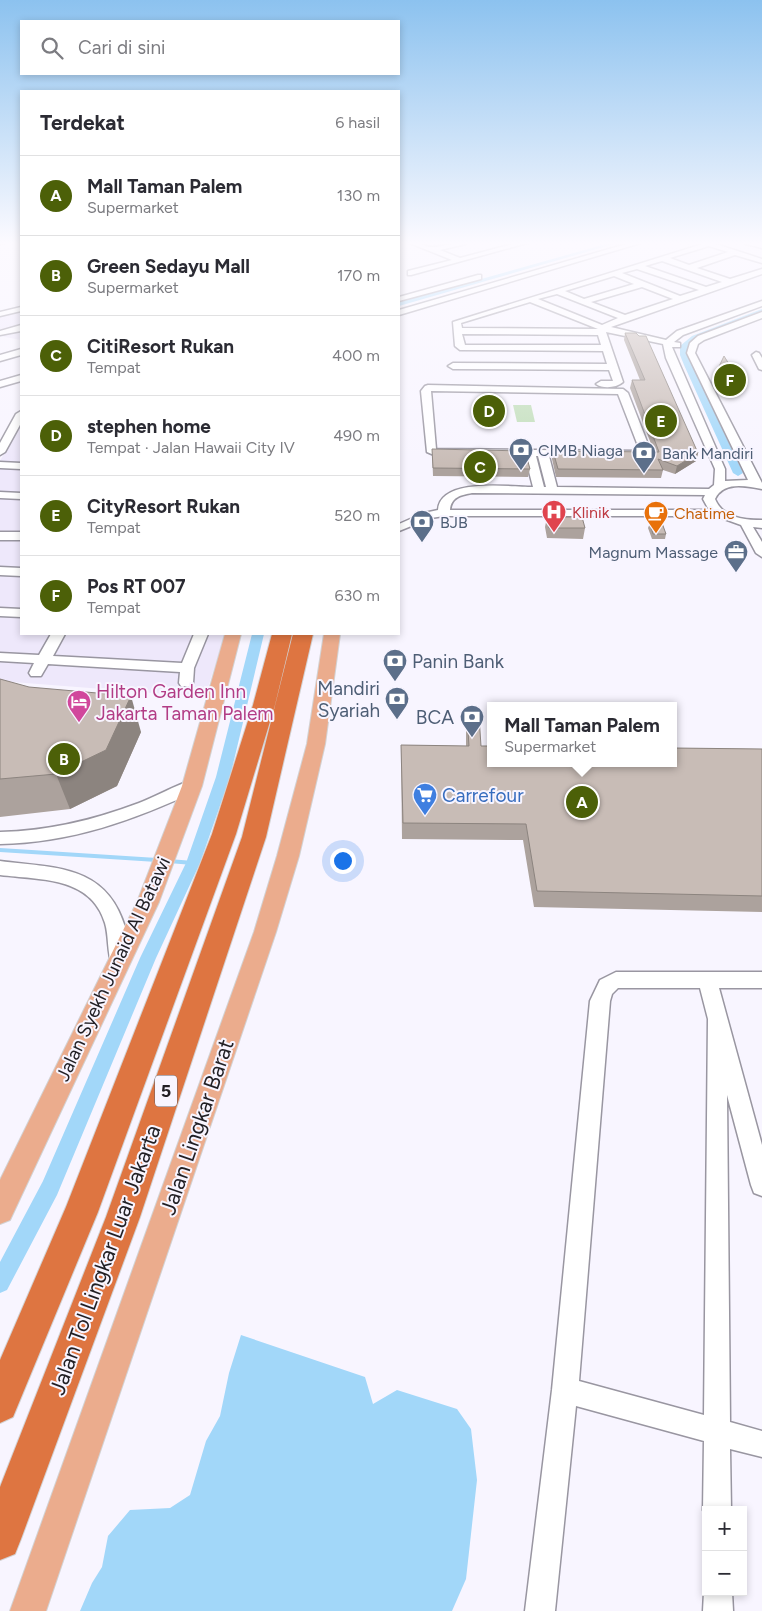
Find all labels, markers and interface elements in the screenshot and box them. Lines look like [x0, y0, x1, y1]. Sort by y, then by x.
search box [20, 20, 400, 75]
icon: search [38, 34, 66, 62]
text: Cari di sini [78, 36, 165, 59]
text: Terdekat [40, 110, 125, 135]
text: 6 hasil [335, 113, 380, 132]
text: Mall Taman Palem [87, 175, 242, 198]
text: A [50, 186, 62, 205]
text: 130 m [337, 186, 380, 205]
text: Supermarket [87, 198, 179, 217]
text: Green Sedayu Mall [87, 255, 250, 278]
text: B [51, 266, 61, 285]
text: 170 m [337, 266, 380, 285]
text: Supermarket [87, 278, 179, 297]
text: CitiResort Rukan [87, 335, 234, 358]
text: C [50, 346, 62, 365]
text: 400 m [332, 346, 380, 365]
text: Tempat [87, 358, 141, 377]
pin: F [714, 361, 746, 399]
pin: D [473, 392, 505, 430]
pin: E [645, 402, 677, 440]
text: stephen home [87, 415, 211, 438]
text: D [50, 426, 62, 445]
text: 490 m [333, 426, 380, 445]
bank icon: CIMB Niaga [508, 437, 534, 471]
text: Tempat · Jalan Hawaii City IV [87, 438, 295, 457]
bank icon: Bank Mandiri [631, 440, 657, 474]
place label: CIMB Niaga [538, 441, 623, 460]
place label: Bank Mandiri [662, 444, 753, 463]
pin: C [464, 448, 496, 486]
text: CityResort Rukan [87, 495, 240, 518]
hospital icon: Klinik [541, 499, 567, 533]
cafe icon: Chatime [643, 500, 669, 534]
place label: Klinik [572, 503, 610, 522]
place label: Chatime [674, 504, 735, 523]
text: E [51, 506, 61, 525]
text: 520 m [334, 506, 380, 525]
bank icon: BJB [409, 509, 435, 543]
place label: BJB [440, 513, 468, 532]
text: Tempat [87, 518, 141, 537]
office icon: Magnum Massage [723, 539, 749, 573]
place label: Magnum Massage [589, 543, 718, 562]
text: Pos RT 007 [87, 575, 186, 598]
text: F [52, 586, 60, 605]
text: 630 m [334, 586, 380, 605]
text: Tempat [87, 598, 141, 617]
bank icon: Panin Bank [382, 648, 408, 682]
place label: Panin Bank [412, 650, 505, 673]
place label: Mandiri Syariah [317, 677, 380, 722]
place label: Hilton Garden Inn Jakarta Taman Palem [96, 680, 274, 725]
bank icon: Mandiri Syariah [384, 686, 410, 720]
hotel icon: Hilton Garden Inn Jakarta Taman Palem [66, 689, 92, 723]
popup [487, 702, 677, 767]
bank icon: BCA [459, 704, 485, 738]
place label: BCA [416, 706, 454, 729]
text: Mall Taman Palem [504, 714, 660, 737]
text: Supermarket [504, 737, 596, 756]
pin: B [48, 740, 80, 778]
supermarket icon: Carrefour [412, 782, 438, 816]
pin: A [566, 783, 598, 821]
place label: Carrefour [442, 784, 524, 807]
your location [330, 848, 356, 874]
street label: Jalan Syekh Junaid Al Batawi [51, 853, 175, 1085]
street label: Jalan Lingkar Barat [154, 1036, 240, 1218]
road number: 5 [155, 1076, 177, 1106]
street label: Jalan Tol Lingkar Luar Jakarta [44, 1121, 166, 1399]
map controls [702, 1506, 747, 1596]
button: + [702, 1506, 747, 1551]
button: − [702, 1551, 747, 1596]

